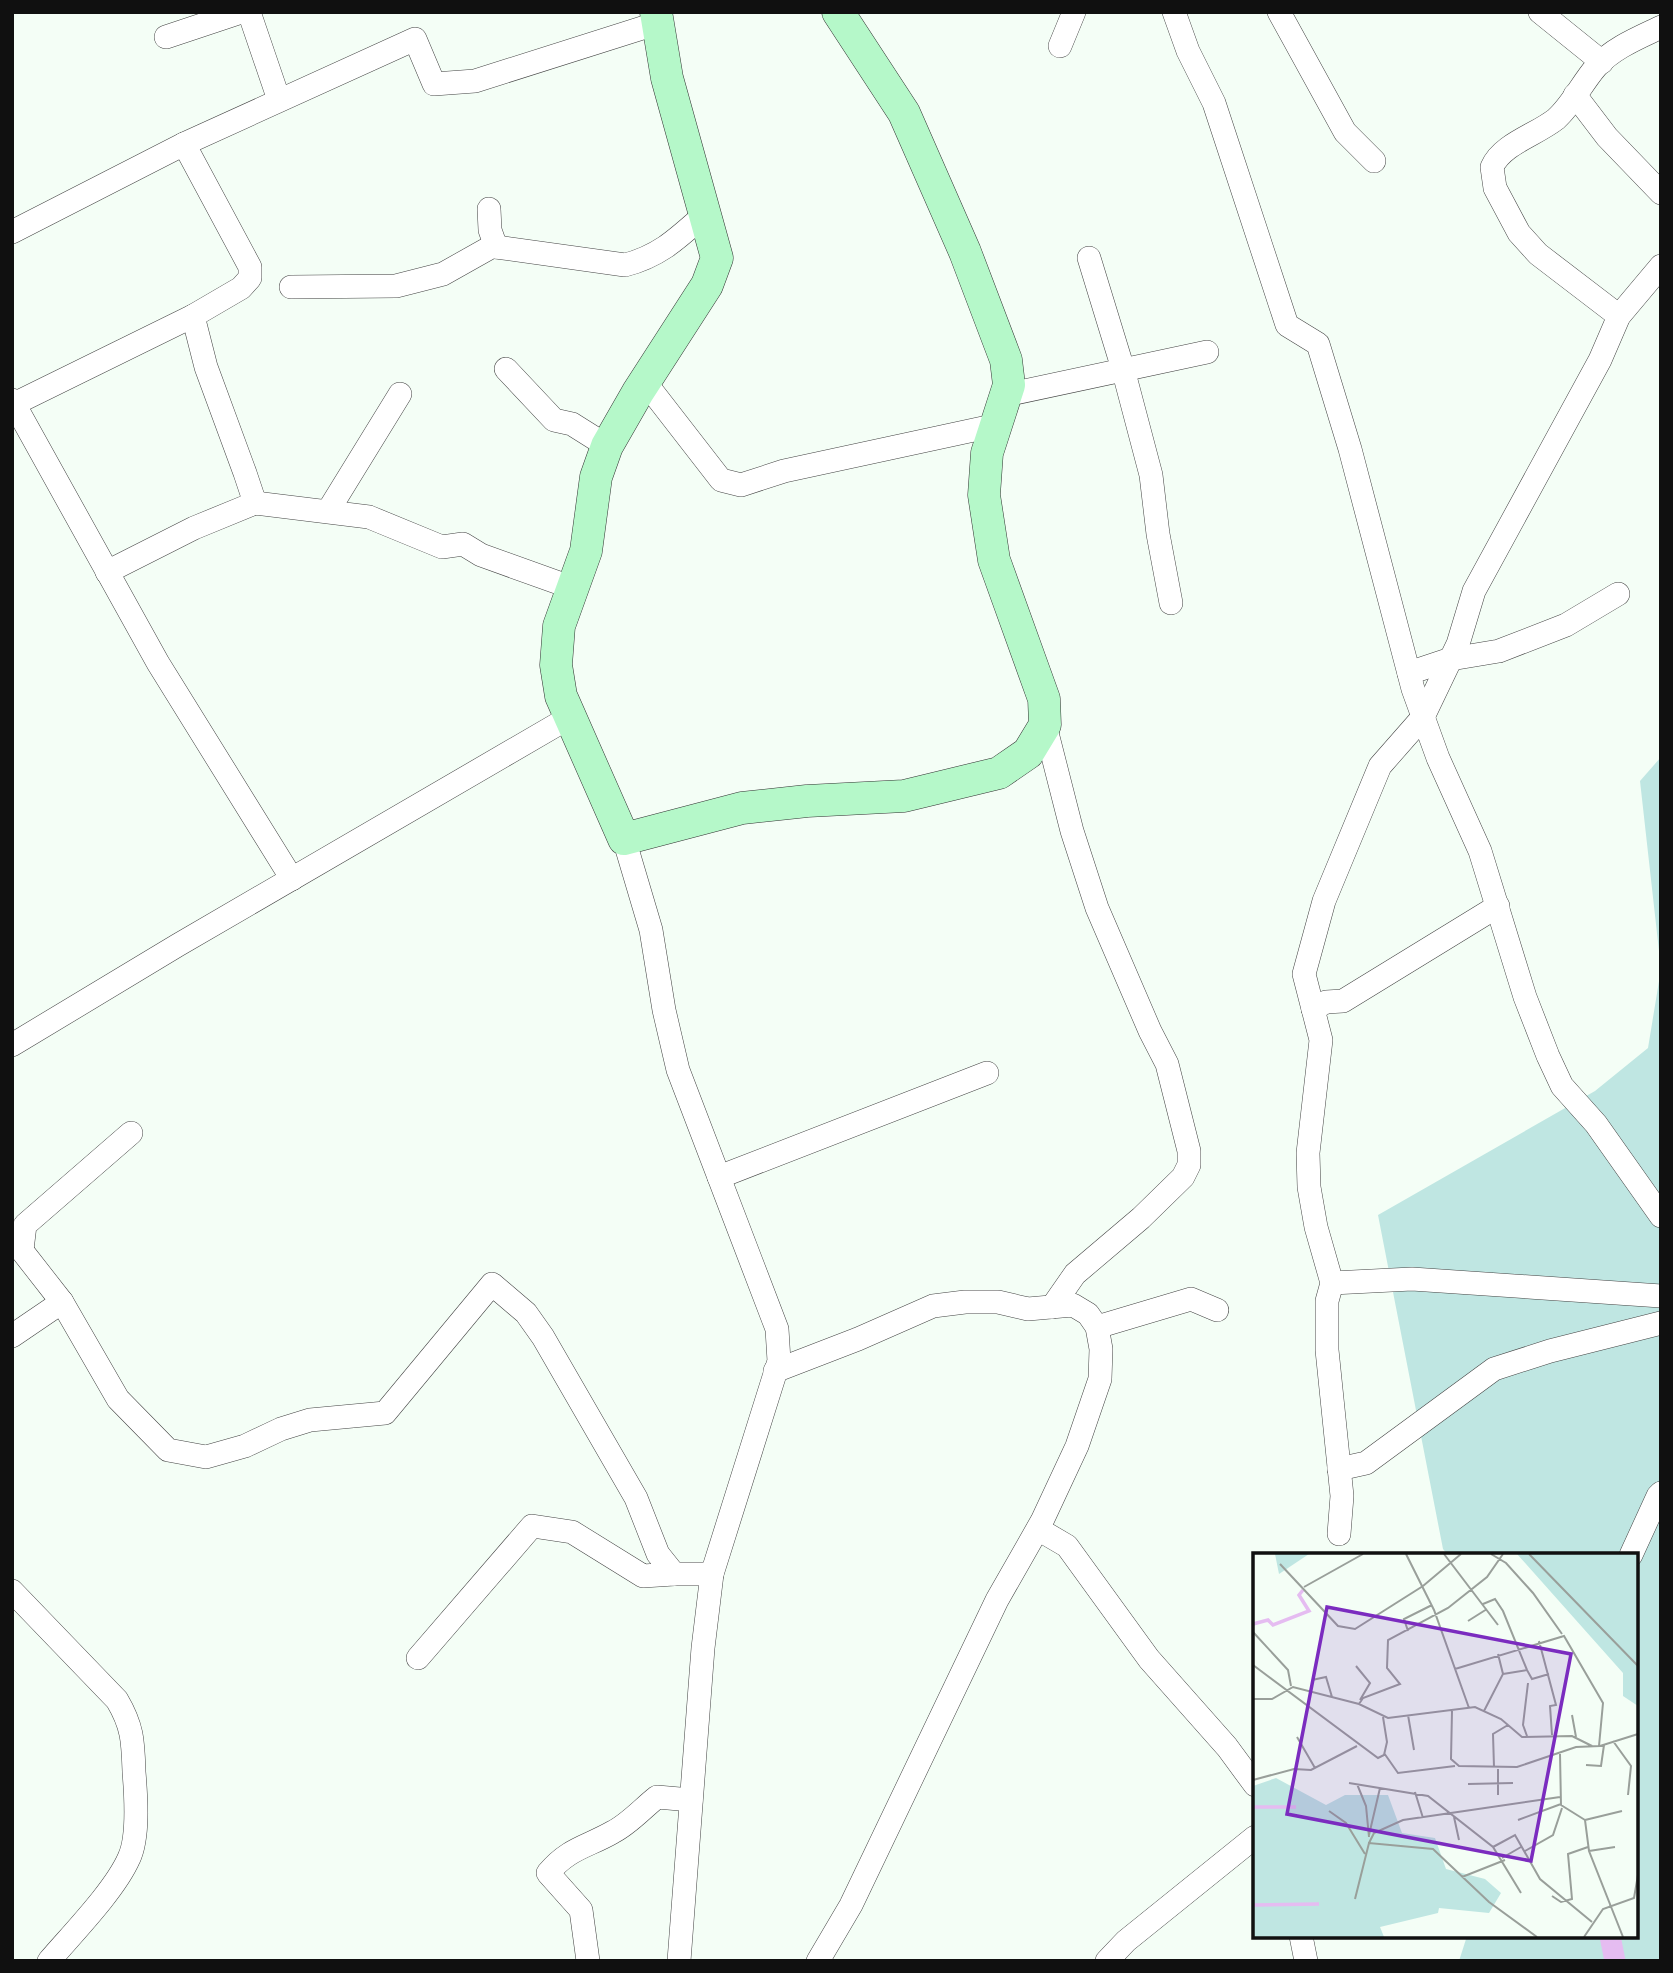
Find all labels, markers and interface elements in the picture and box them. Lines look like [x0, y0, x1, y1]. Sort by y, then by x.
inset map [1253, 1553, 1638, 1938]

